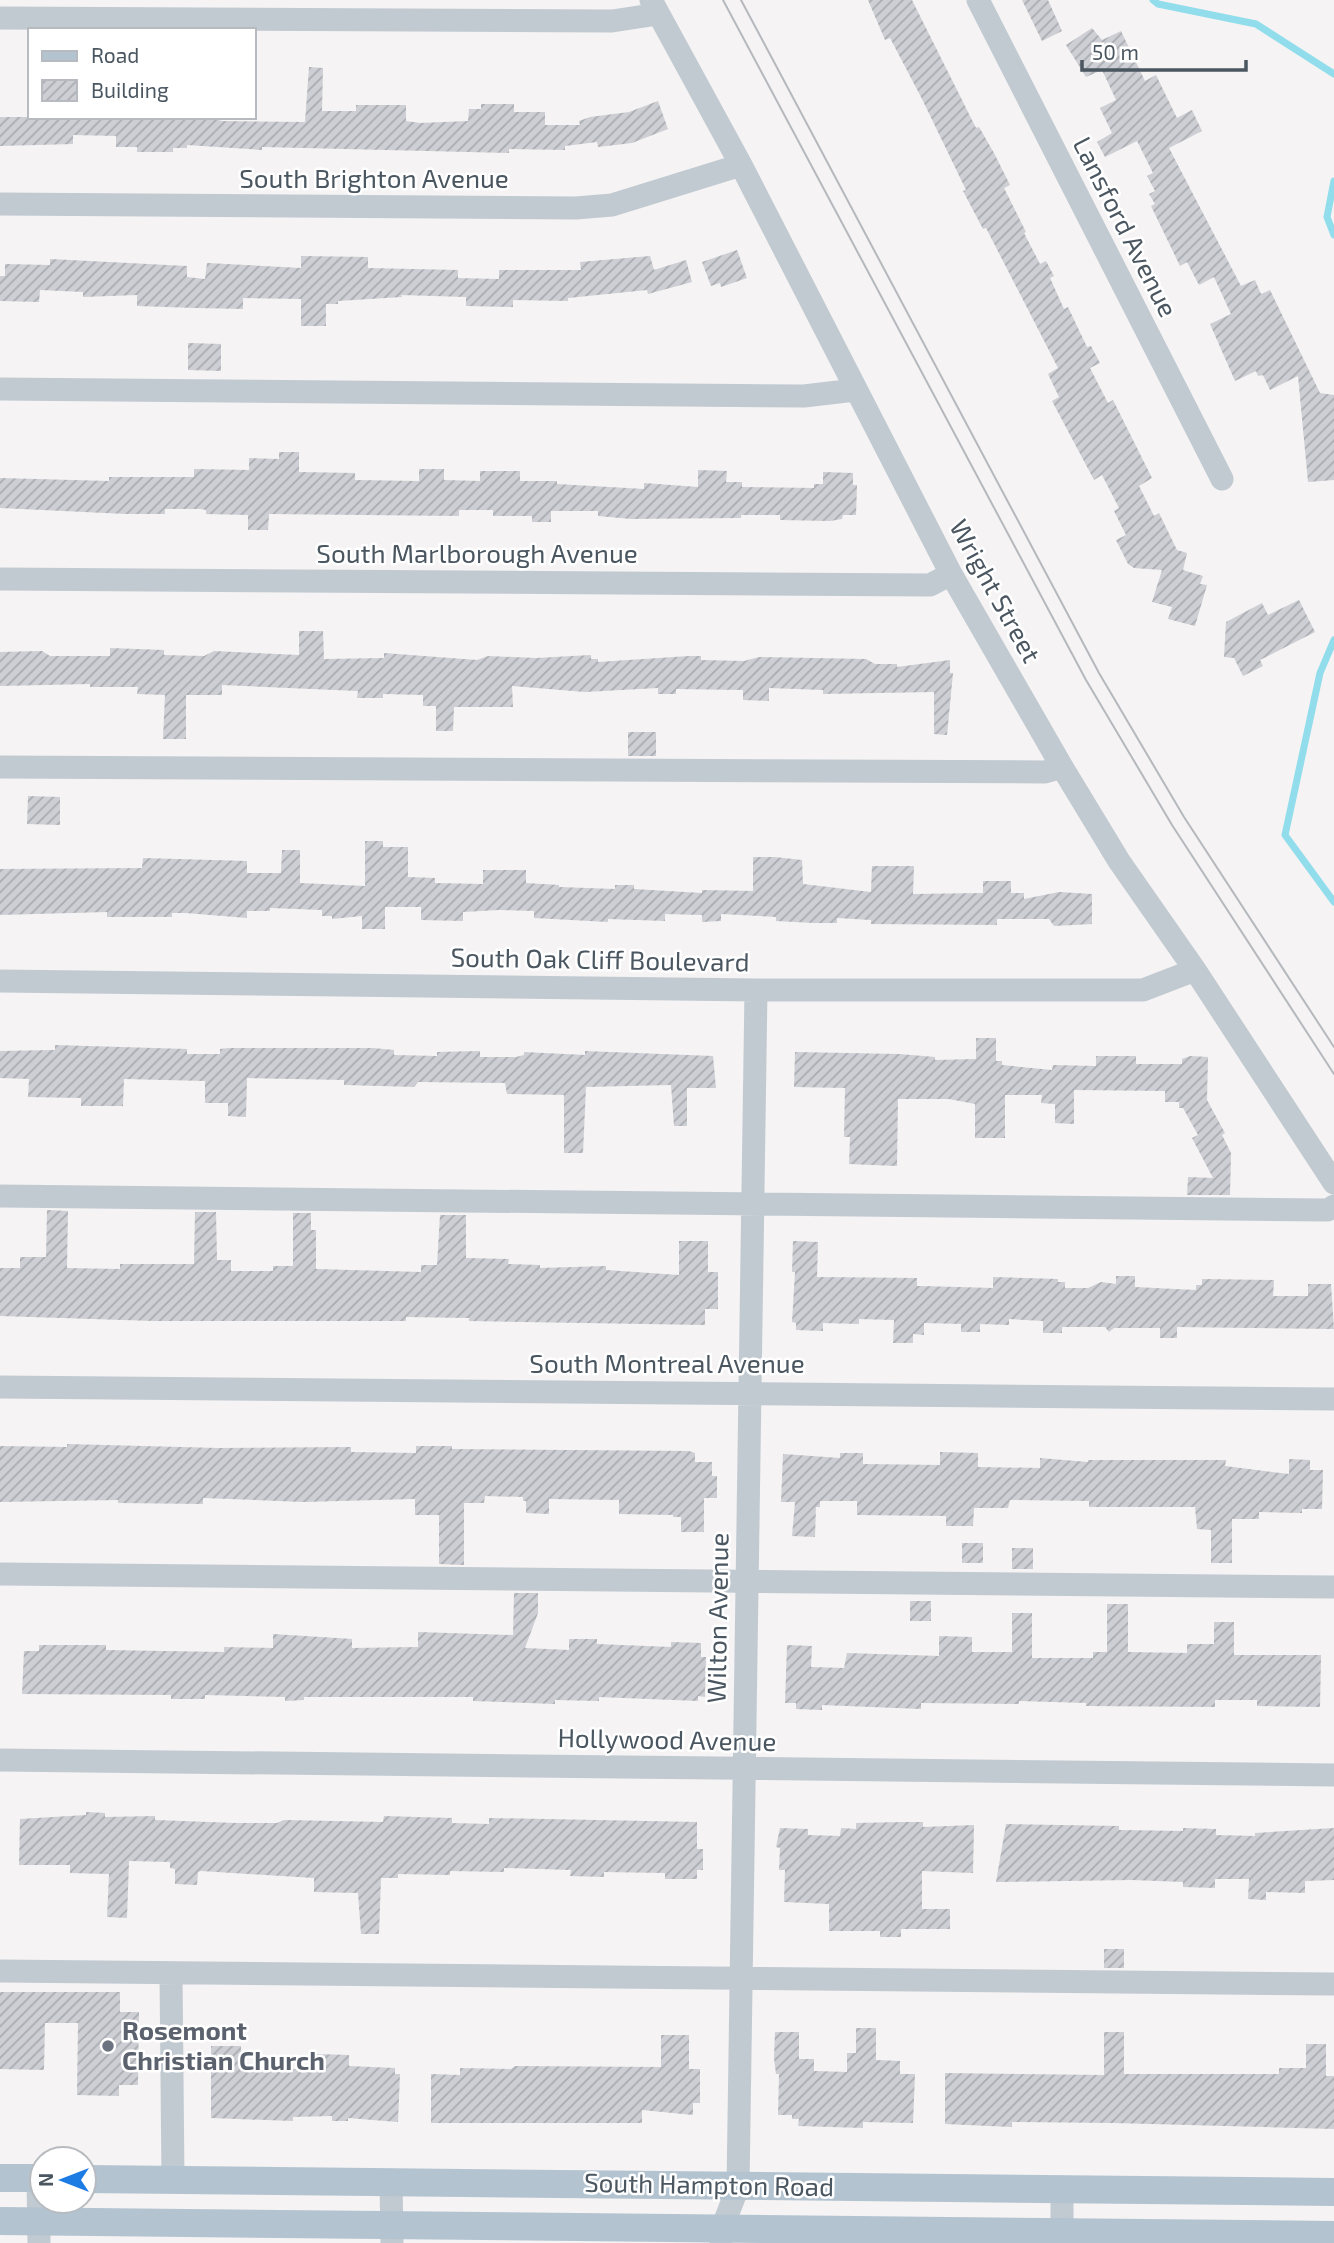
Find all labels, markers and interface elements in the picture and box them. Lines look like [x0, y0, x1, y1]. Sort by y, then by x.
legend [28, 28, 256, 119]
scale bar [1082, 28, 1246, 72]
text: 50 m [1092, 39, 1139, 64]
text: Road [91, 42, 139, 67]
text: Building [91, 77, 169, 102]
street label: Lansford Avenue [1068, 131, 1185, 321]
street label: South Brighton Avenue [239, 162, 509, 193]
street label: Wright Street [944, 513, 1048, 667]
street label: South Marlborough Avenue [316, 537, 638, 568]
street label: South Oak Cliff Boulevard [450, 940, 750, 977]
street label: South Montreal Avenue [529, 1347, 805, 1378]
street label: Wilton Avenue [700, 1532, 733, 1704]
street label: Hollywood Avenue [557, 1721, 777, 1756]
place label: Rosemont Christian Church [122, 2014, 325, 2075]
marker: Rosemont Christian Church [100, 2038, 116, 2054]
north arrow [28, 2145, 98, 2215]
street label: South Hampton Road [584, 2166, 834, 2201]
text: N [34, 2173, 57, 2187]

